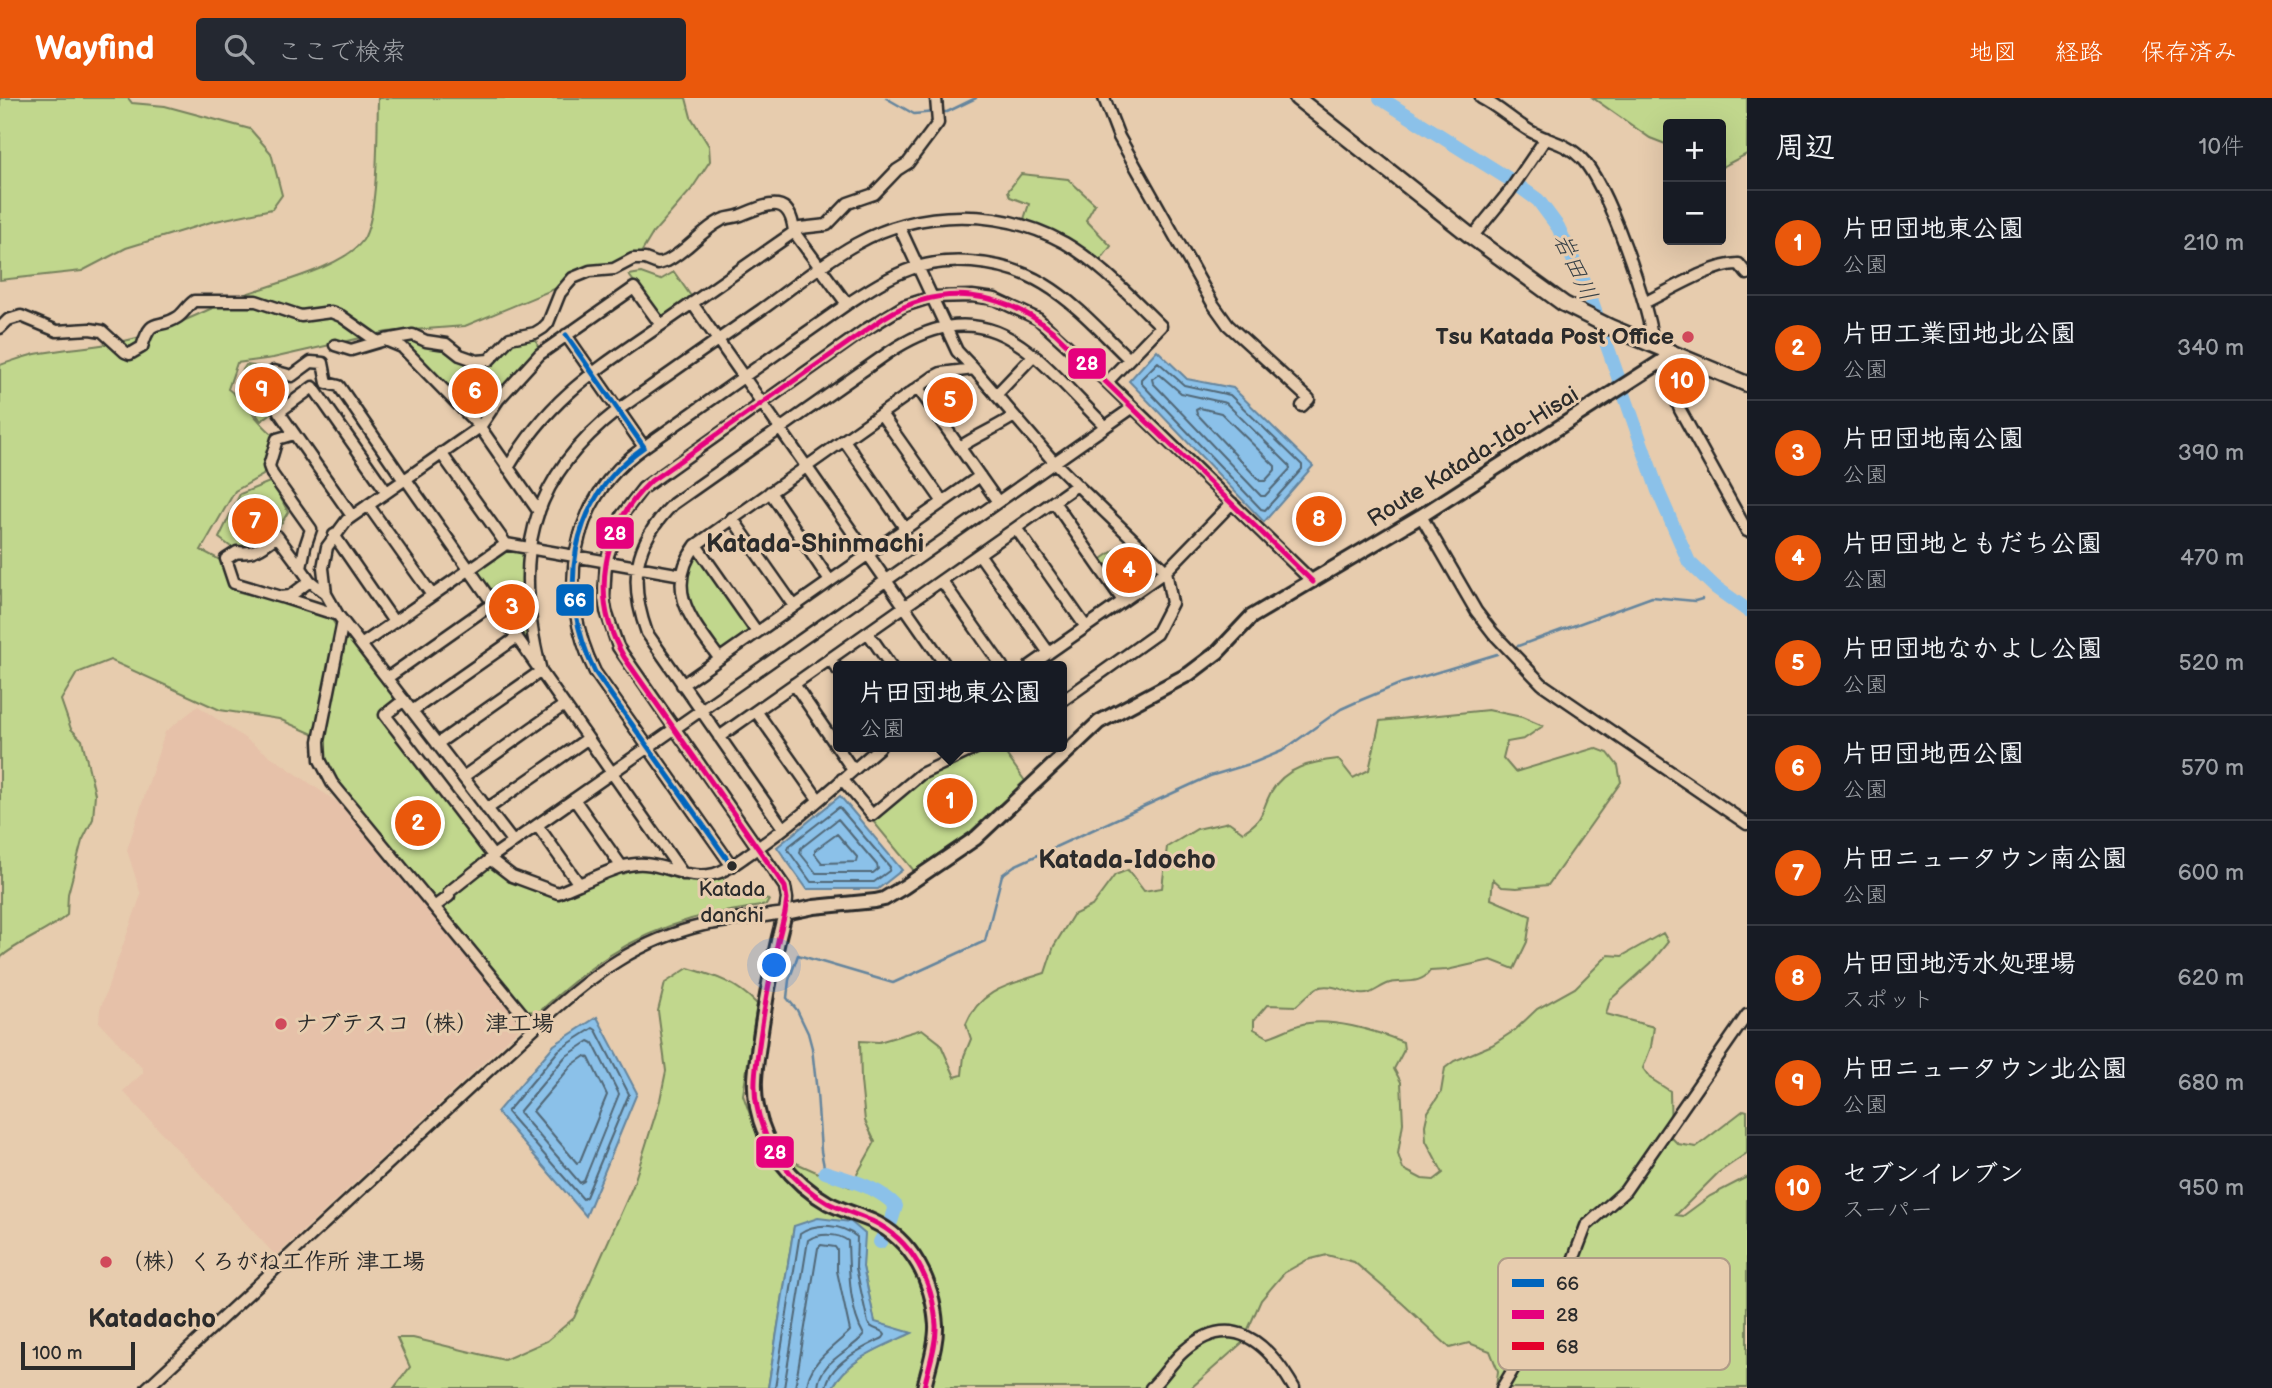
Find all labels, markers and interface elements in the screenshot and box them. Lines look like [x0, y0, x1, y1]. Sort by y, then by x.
search box [196, 18, 686, 81]
text: Wayfind [35, 29, 154, 69]
icon: search [220, 30, 258, 68]
text: ここで検索 [276, 37, 406, 68]
text: 地図 [1969, 38, 2017, 67]
text: 経路 [2055, 38, 2103, 67]
text: 保存済み [2141, 38, 2237, 67]
map controls [1663, 119, 1726, 245]
button: + [1663, 119, 1726, 182]
text: 周辺 [1775, 130, 1835, 166]
text: 10件 [2199, 133, 2244, 161]
button: − [1663, 182, 1726, 245]
text: 片田団地東公園 [1842, 214, 2024, 245]
water label: 岩田川 [1547, 228, 1603, 306]
text: 1 [1793, 229, 1803, 257]
text: 210 m [2183, 229, 2244, 257]
text: 公園 [1842, 251, 1888, 279]
text: 片田工業団地北公園 [1842, 319, 2076, 350]
place label: Tsu Katada Post Office [1435, 323, 1674, 351]
marker: Tsu Katada Post Office [1680, 329, 1696, 345]
text: 2 [1791, 334, 1805, 362]
text: 340 m [2177, 334, 2244, 362]
line badge: 28 [1067, 347, 1107, 380]
text: 28 [1076, 353, 1098, 376]
pin: 10 [1659, 355, 1705, 407]
text: 公園 [1842, 356, 1888, 384]
pin: 9 [239, 364, 285, 416]
pin: 6 [452, 365, 498, 417]
pin: 5 [927, 374, 973, 426]
street label: Route Katada-Ido-Hisai [1362, 381, 1584, 533]
text: 片田団地南公園 [1842, 424, 2024, 455]
text: 3 [1791, 439, 1805, 467]
text: 390 m [2178, 439, 2244, 467]
text: 公園 [1842, 461, 1888, 489]
pin: 8 [1296, 493, 1342, 545]
pin: 7 [232, 495, 278, 547]
line badge: 28 [595, 516, 635, 550]
text: 28 [604, 523, 626, 546]
district label: Katada-Shinmachi [706, 529, 924, 560]
text: 片田団地ともだち公園 [1842, 529, 2102, 560]
pin: 4 [1106, 544, 1152, 596]
text: 4 [1791, 544, 1805, 572]
text: 470 m [2180, 544, 2244, 572]
text: 公園 [1842, 566, 1888, 594]
pin: 3 [489, 581, 535, 633]
line badge: 66 [555, 583, 595, 617]
text: 66 [563, 590, 587, 613]
text: 片田団地なかよし公園 [1842, 634, 2103, 665]
text: 5 [1791, 649, 1805, 677]
text: 520 m [2178, 649, 2244, 677]
popup [833, 661, 1067, 752]
text: 公園 [1842, 671, 1888, 699]
text: 片田団地東公園 [859, 678, 1041, 709]
text: 公園 [859, 715, 905, 743]
text: 片田団地西公園 [1842, 739, 2024, 770]
text: 6 [1791, 754, 1805, 782]
text: 570 m [2181, 754, 2244, 782]
pin: 1 [927, 775, 973, 827]
text: 公園 [1842, 776, 1888, 804]
pin: 2 [395, 797, 441, 849]
text: 片田ニュータウン南公園 [1842, 844, 2127, 875]
district label: Katada-Idocho [1038, 845, 1216, 876]
marker: Katada danchi [725, 859, 739, 873]
text: 7 [1792, 859, 1804, 887]
text: 600 m [2178, 859, 2244, 887]
place label: Katada danchi [699, 877, 765, 928]
text: 公園 [1842, 881, 1888, 909]
your location [757, 948, 791, 982]
text: 片田団地汚水処理場 [1842, 949, 2076, 980]
text: 8 [1791, 964, 1805, 992]
text: 620 m [2178, 964, 2244, 992]
text: スポット [1842, 986, 1934, 1014]
place label: ナブテスコ（株） 津工場 [295, 1010, 554, 1038]
marker: ナブテスコ（株） 津工場 [273, 1016, 289, 1032]
text: 片田ニュータウン北公園 [1842, 1054, 2127, 1085]
text: 9 [1791, 1069, 1805, 1097]
text: 680 m [2178, 1069, 2244, 1097]
text: 公園 [1842, 1091, 1888, 1119]
line badge: 28 [755, 1135, 795, 1169]
text: 28 [764, 1142, 786, 1165]
text: セブンイレブン [1842, 1159, 2024, 1190]
text: 10 [1786, 1174, 1810, 1202]
text: 950 m [2179, 1174, 2244, 1202]
text: スーパー [1842, 1196, 1933, 1224]
place label: （株）くろがね工作所 津工場 [120, 1248, 425, 1276]
marker: （株）くろがね工作所 津工場 [98, 1254, 114, 1270]
legend [1498, 1258, 1730, 1370]
text: 66 [1556, 1273, 1579, 1296]
district label: Katadacho [88, 1304, 216, 1335]
text: 28 [1556, 1304, 1578, 1327]
text: 68 [1556, 1336, 1579, 1359]
scale bar [21, 1339, 135, 1371]
text: 100 m [32, 1342, 83, 1365]

